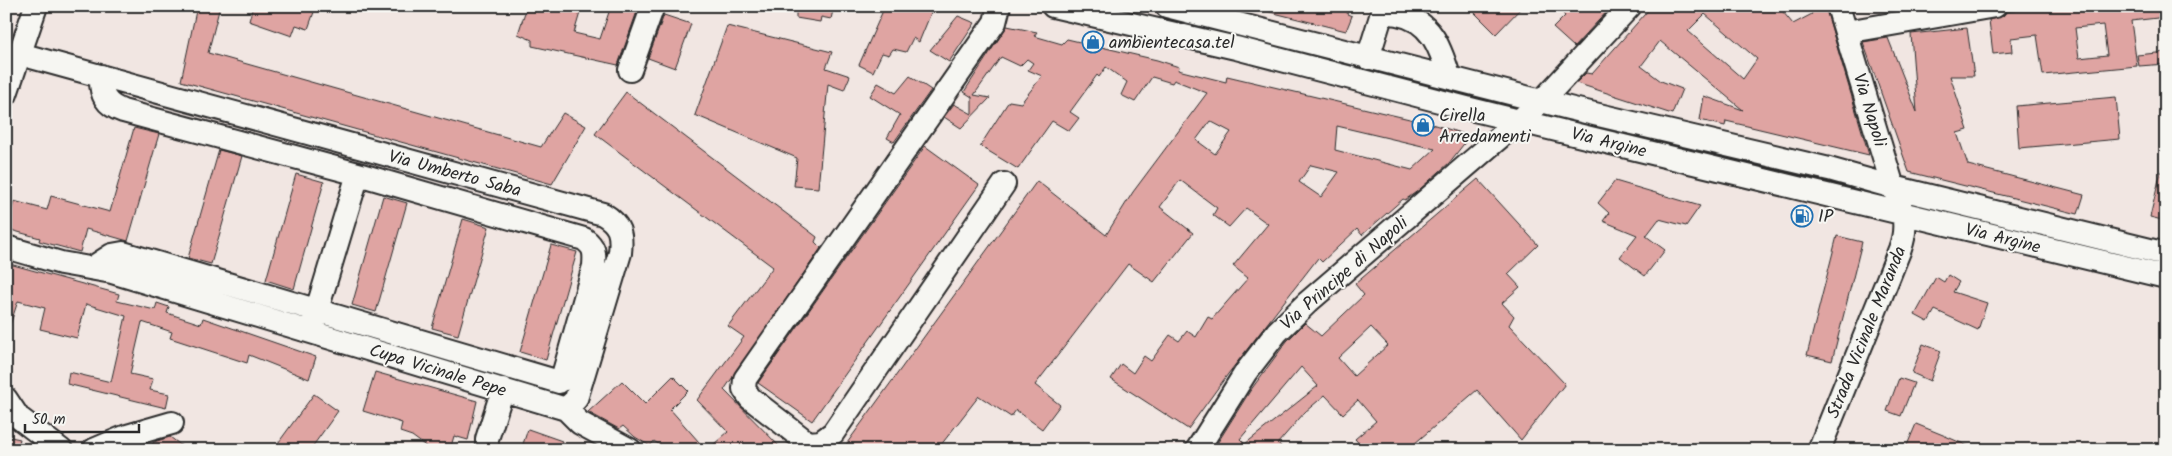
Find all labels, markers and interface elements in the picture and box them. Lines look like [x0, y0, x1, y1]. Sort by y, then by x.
place label: ambientecasa.tel [1109, 29, 1235, 58]
shop icon: ambientecasa.tel [1081, 30, 1105, 54]
street label: Via Napoli [1844, 70, 1894, 152]
place label: Cirella Arredamenti [1439, 102, 1531, 152]
shop icon: Cirella Arredamenti [1411, 113, 1435, 137]
street label: Via Argine [1568, 120, 1649, 167]
street label: Via Umberto Saba [385, 143, 524, 206]
place label: IP [1818, 203, 1835, 232]
fuel station icon: IP [1790, 204, 1814, 228]
street label: Via Principe di Napoli [1274, 210, 1416, 338]
street label: Via Argine [1962, 216, 2043, 263]
street label: Strada Vicinale Maranda [1820, 242, 1915, 423]
street label: Cupa Vicinale Pepe [365, 337, 510, 406]
scale bar [25, 401, 139, 433]
text: 50 m [32, 408, 66, 432]

